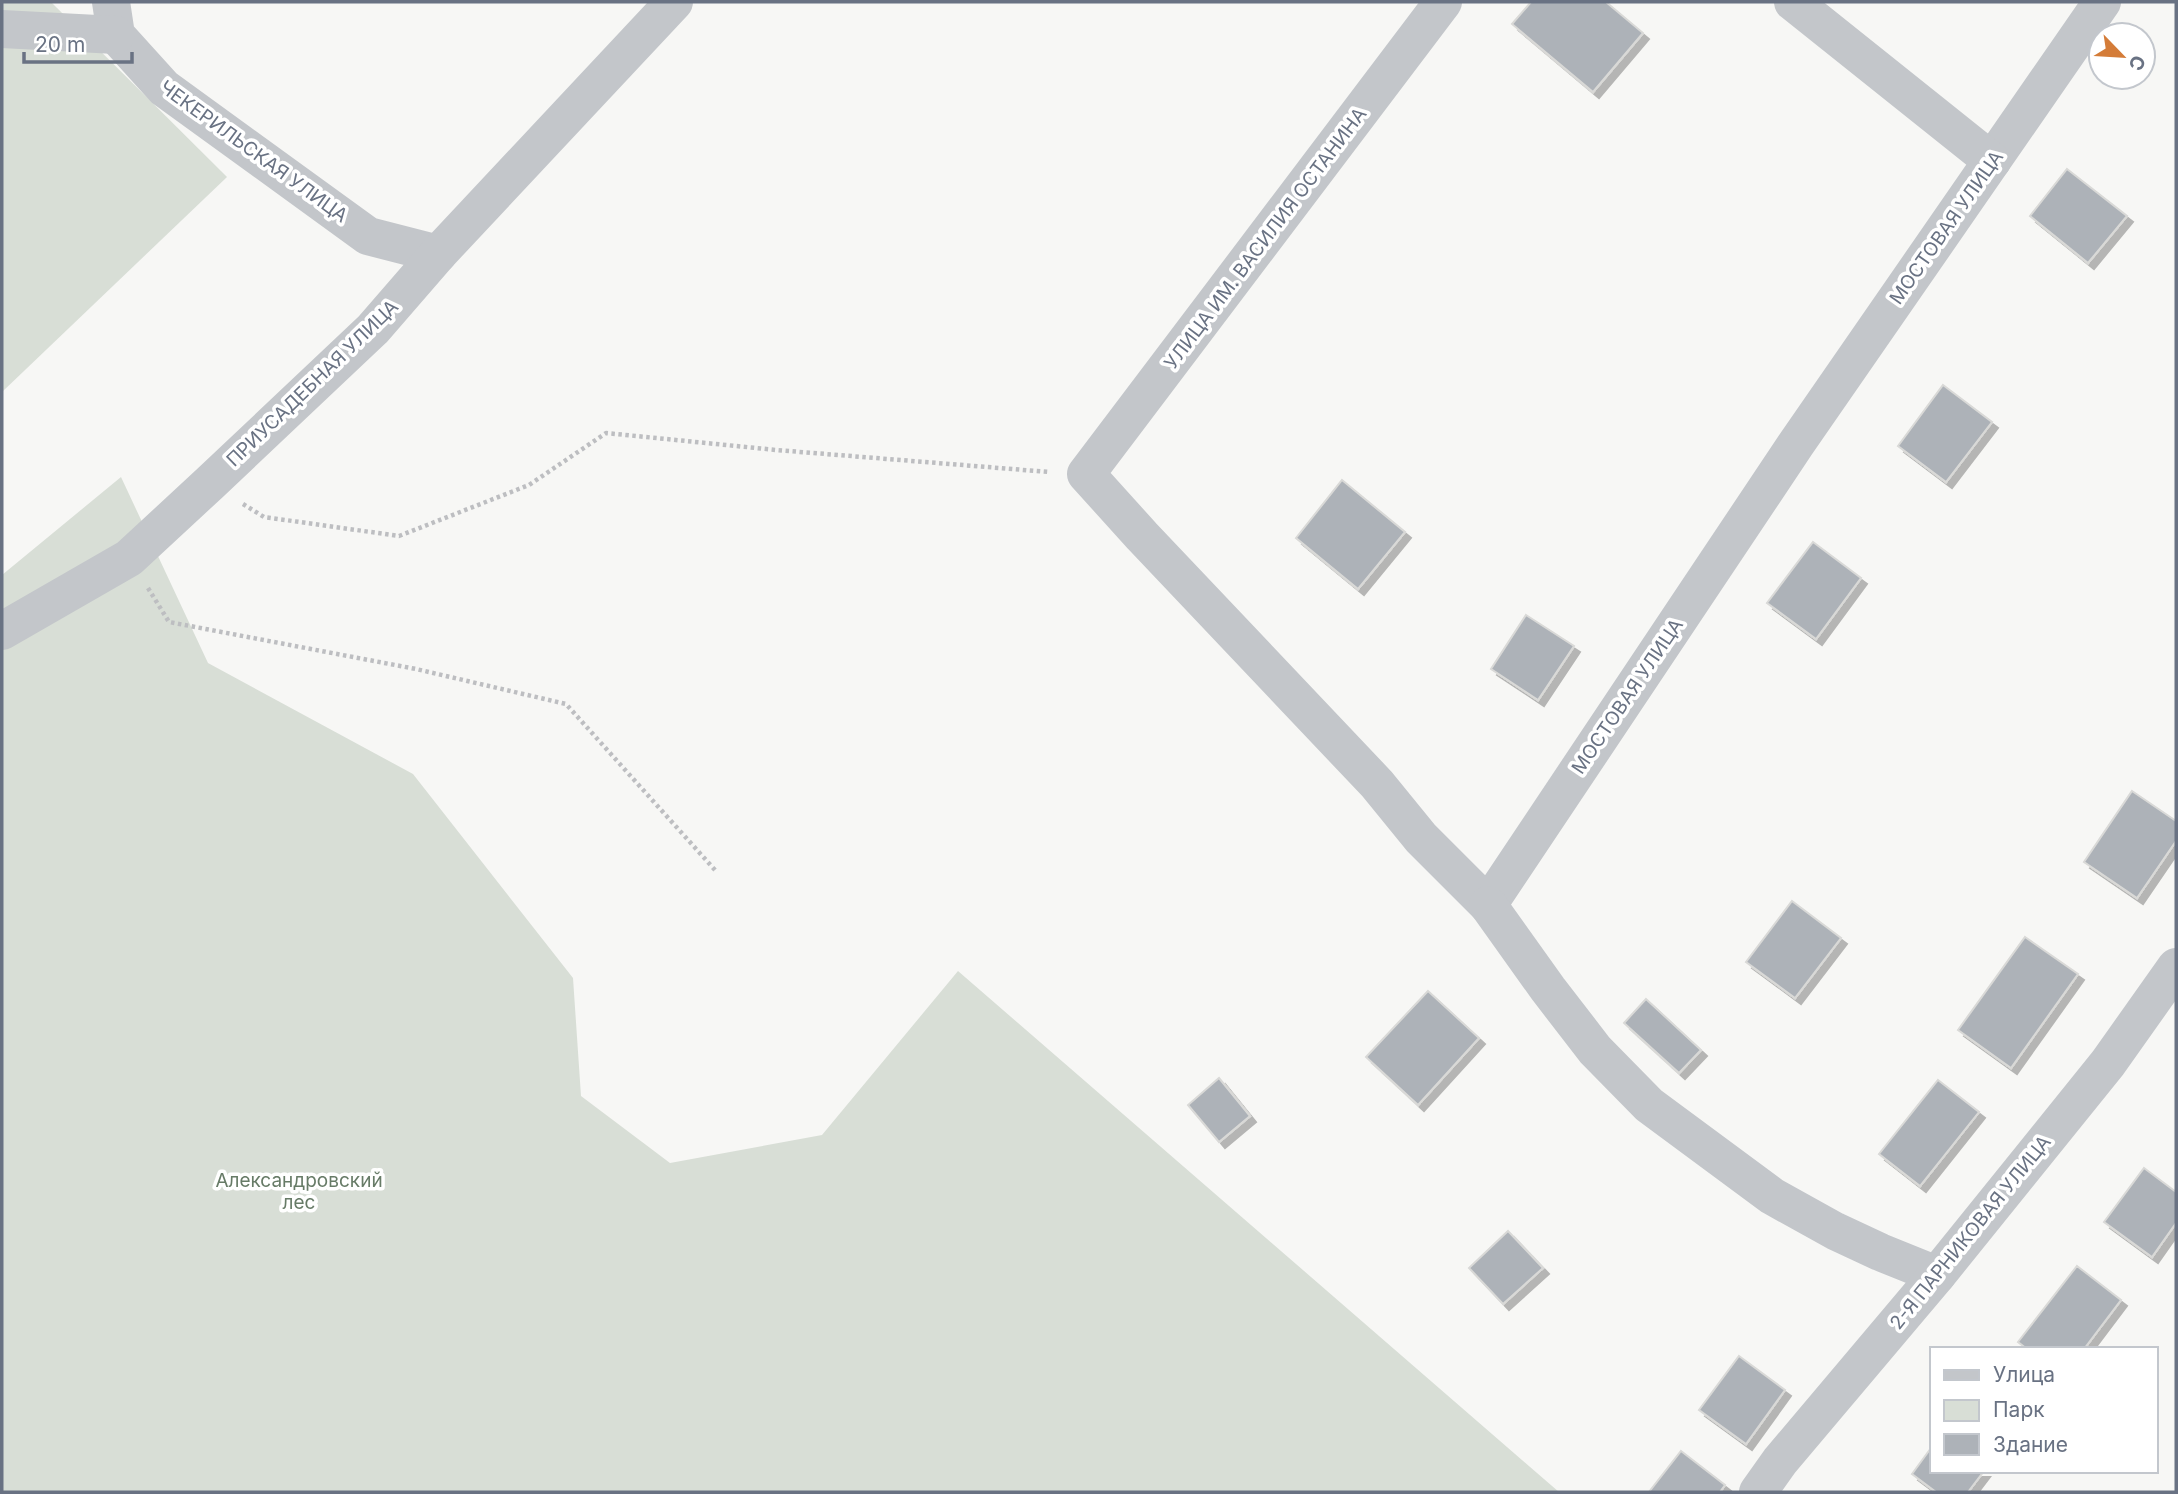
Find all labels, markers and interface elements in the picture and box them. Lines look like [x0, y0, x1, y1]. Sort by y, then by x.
scale bar [24, 21, 133, 65]
north arrow [2087, 21, 2157, 91]
text: 20 m [35, 32, 85, 57]
text: С [2124, 52, 2150, 74]
street label: ЧЕКЕРИЛЬСКАЯ УЛИЦА [155, 76, 352, 227]
street label: УЛИЦА ИМ. ВАСИЛИЯ ОСТАНИНА [1159, 103, 1371, 374]
street label: МОСТОВАЯ УЛИЦА [1885, 146, 2008, 309]
street label: ПРИУСАДЕБНАЯ УЛИЦА [222, 295, 403, 471]
street label: МОСТОВАЯ УЛИЦА [1567, 614, 1688, 778]
street label: 2-Я ПАРНИКОВАЯ УЛИЦА [1885, 1131, 2056, 1334]
park label: Александровский лес [215, 1169, 383, 1214]
legend [1930, 1347, 2157, 1473]
text: Улица [1993, 1362, 2055, 1387]
text: Парк [1993, 1397, 2045, 1422]
text: Здание [1993, 1432, 2068, 1457]

